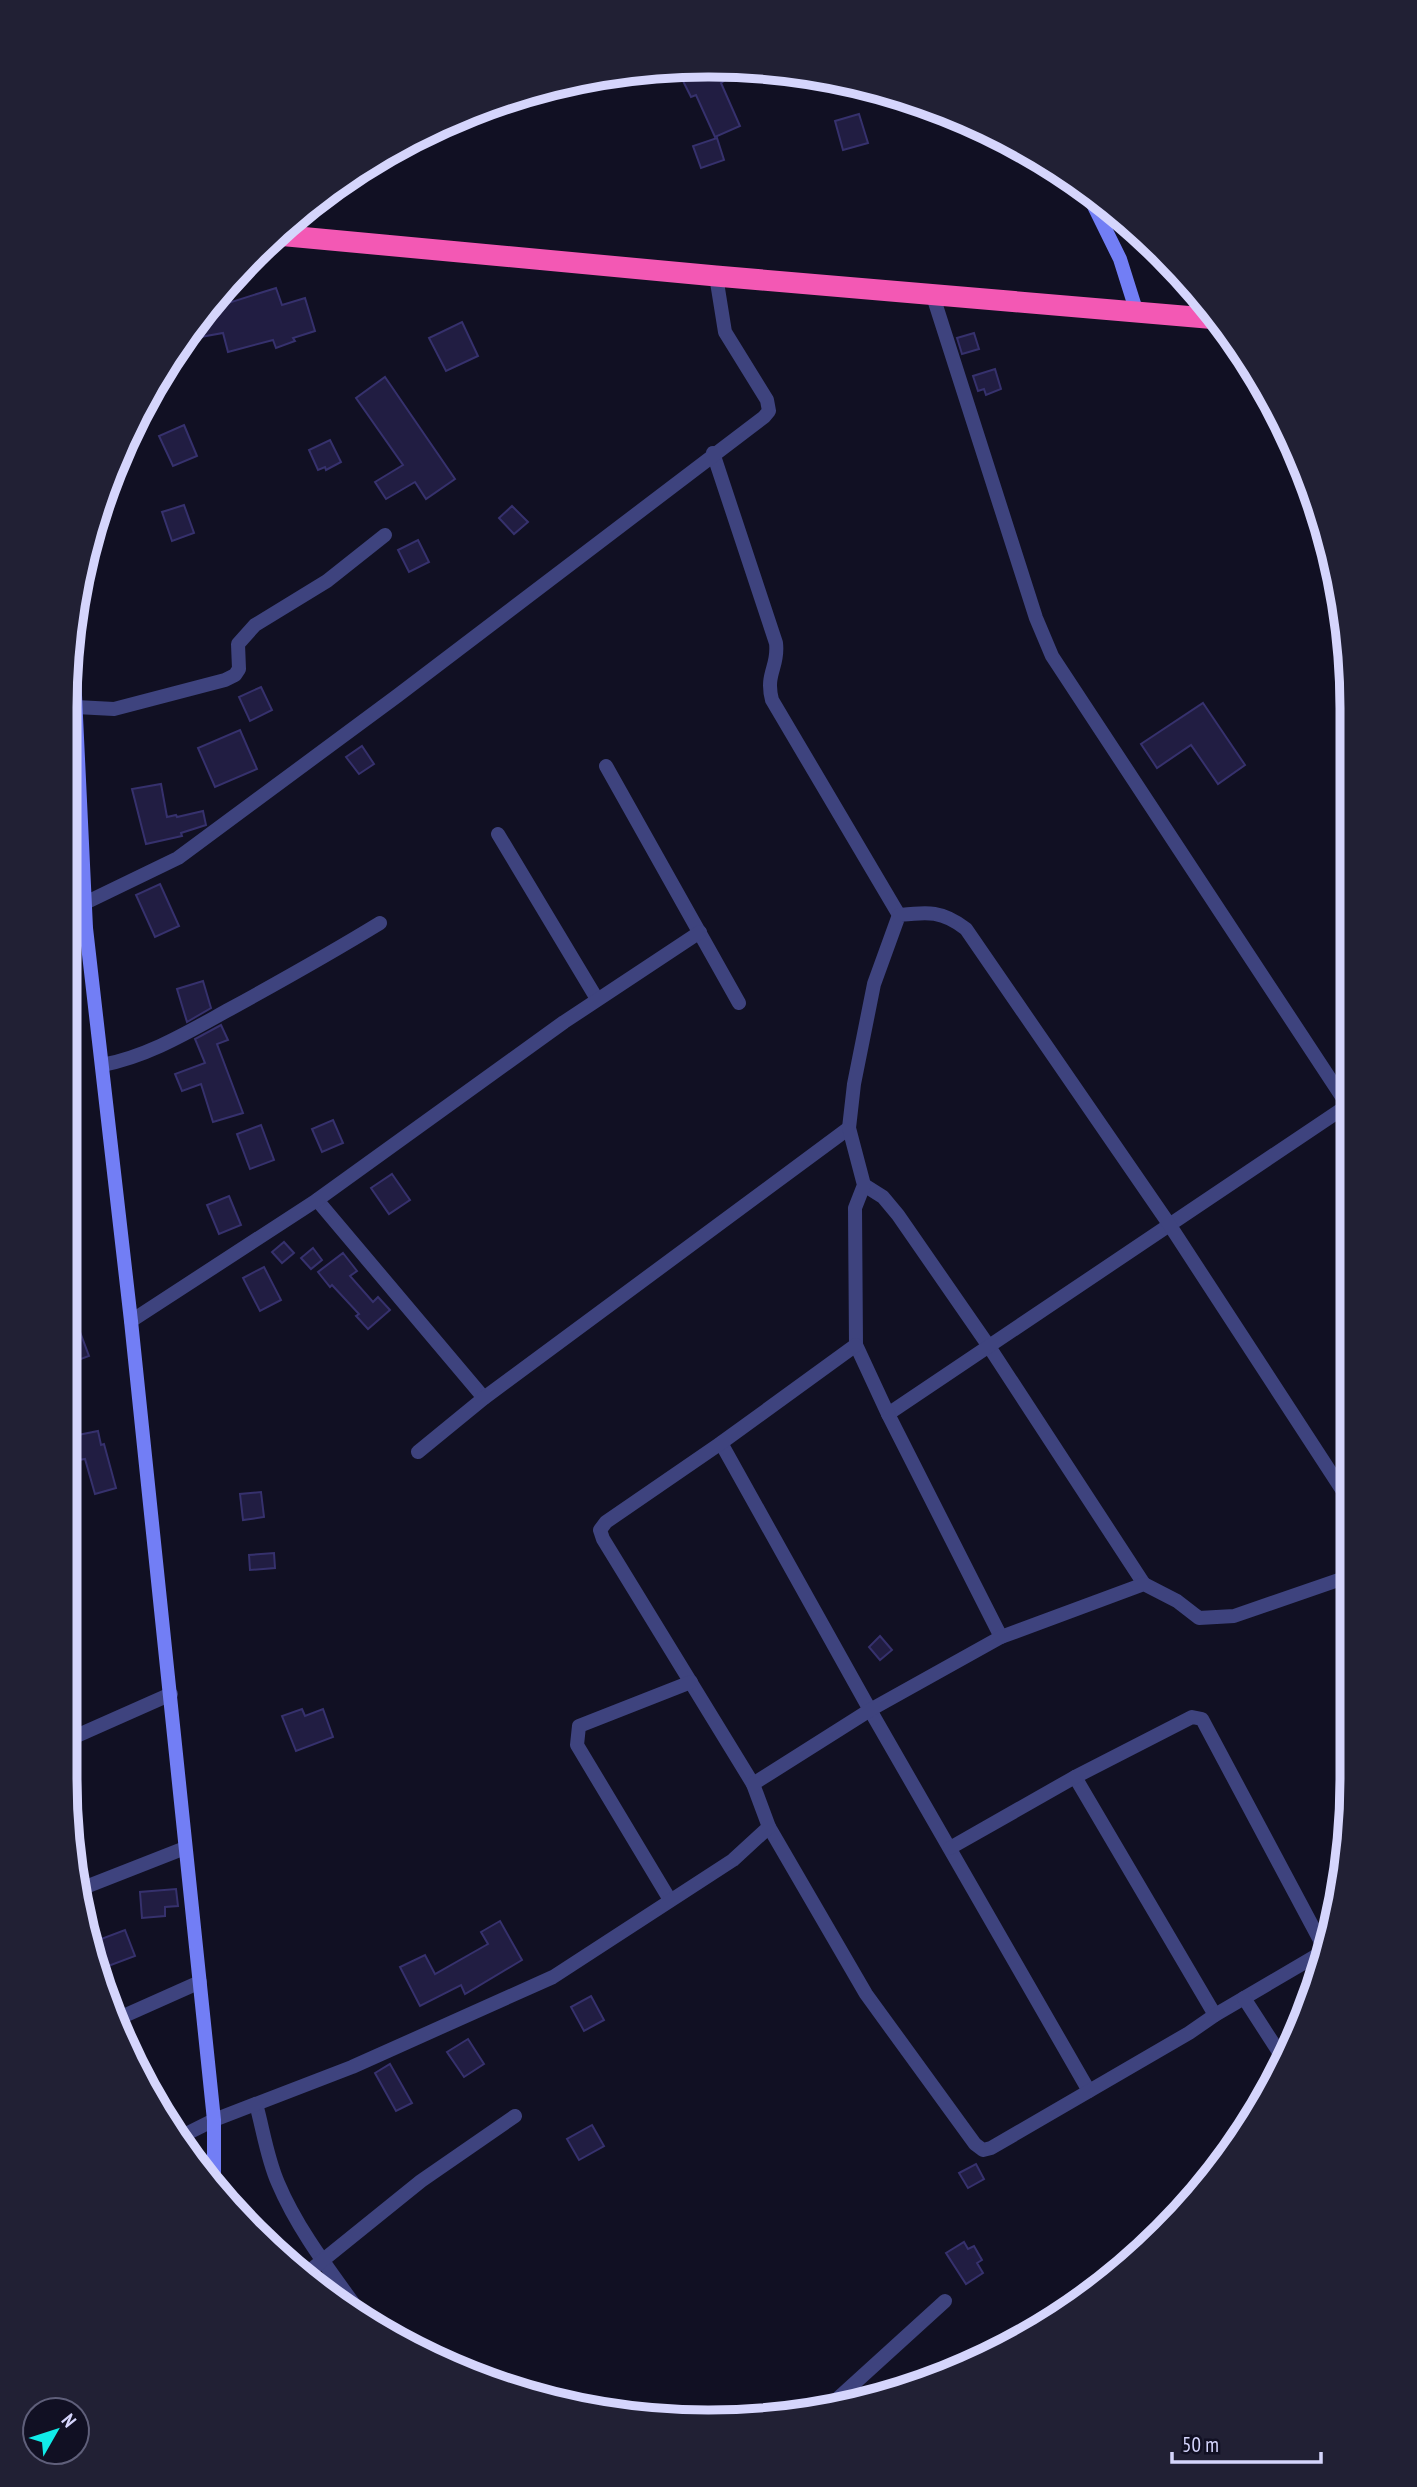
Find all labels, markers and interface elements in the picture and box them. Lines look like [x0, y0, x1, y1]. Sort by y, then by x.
north arrow [21, 2396, 91, 2466]
text: N [57, 2409, 82, 2432]
scale bar [1172, 2420, 1321, 2464]
text: 50 m [1182, 2431, 1219, 2458]

